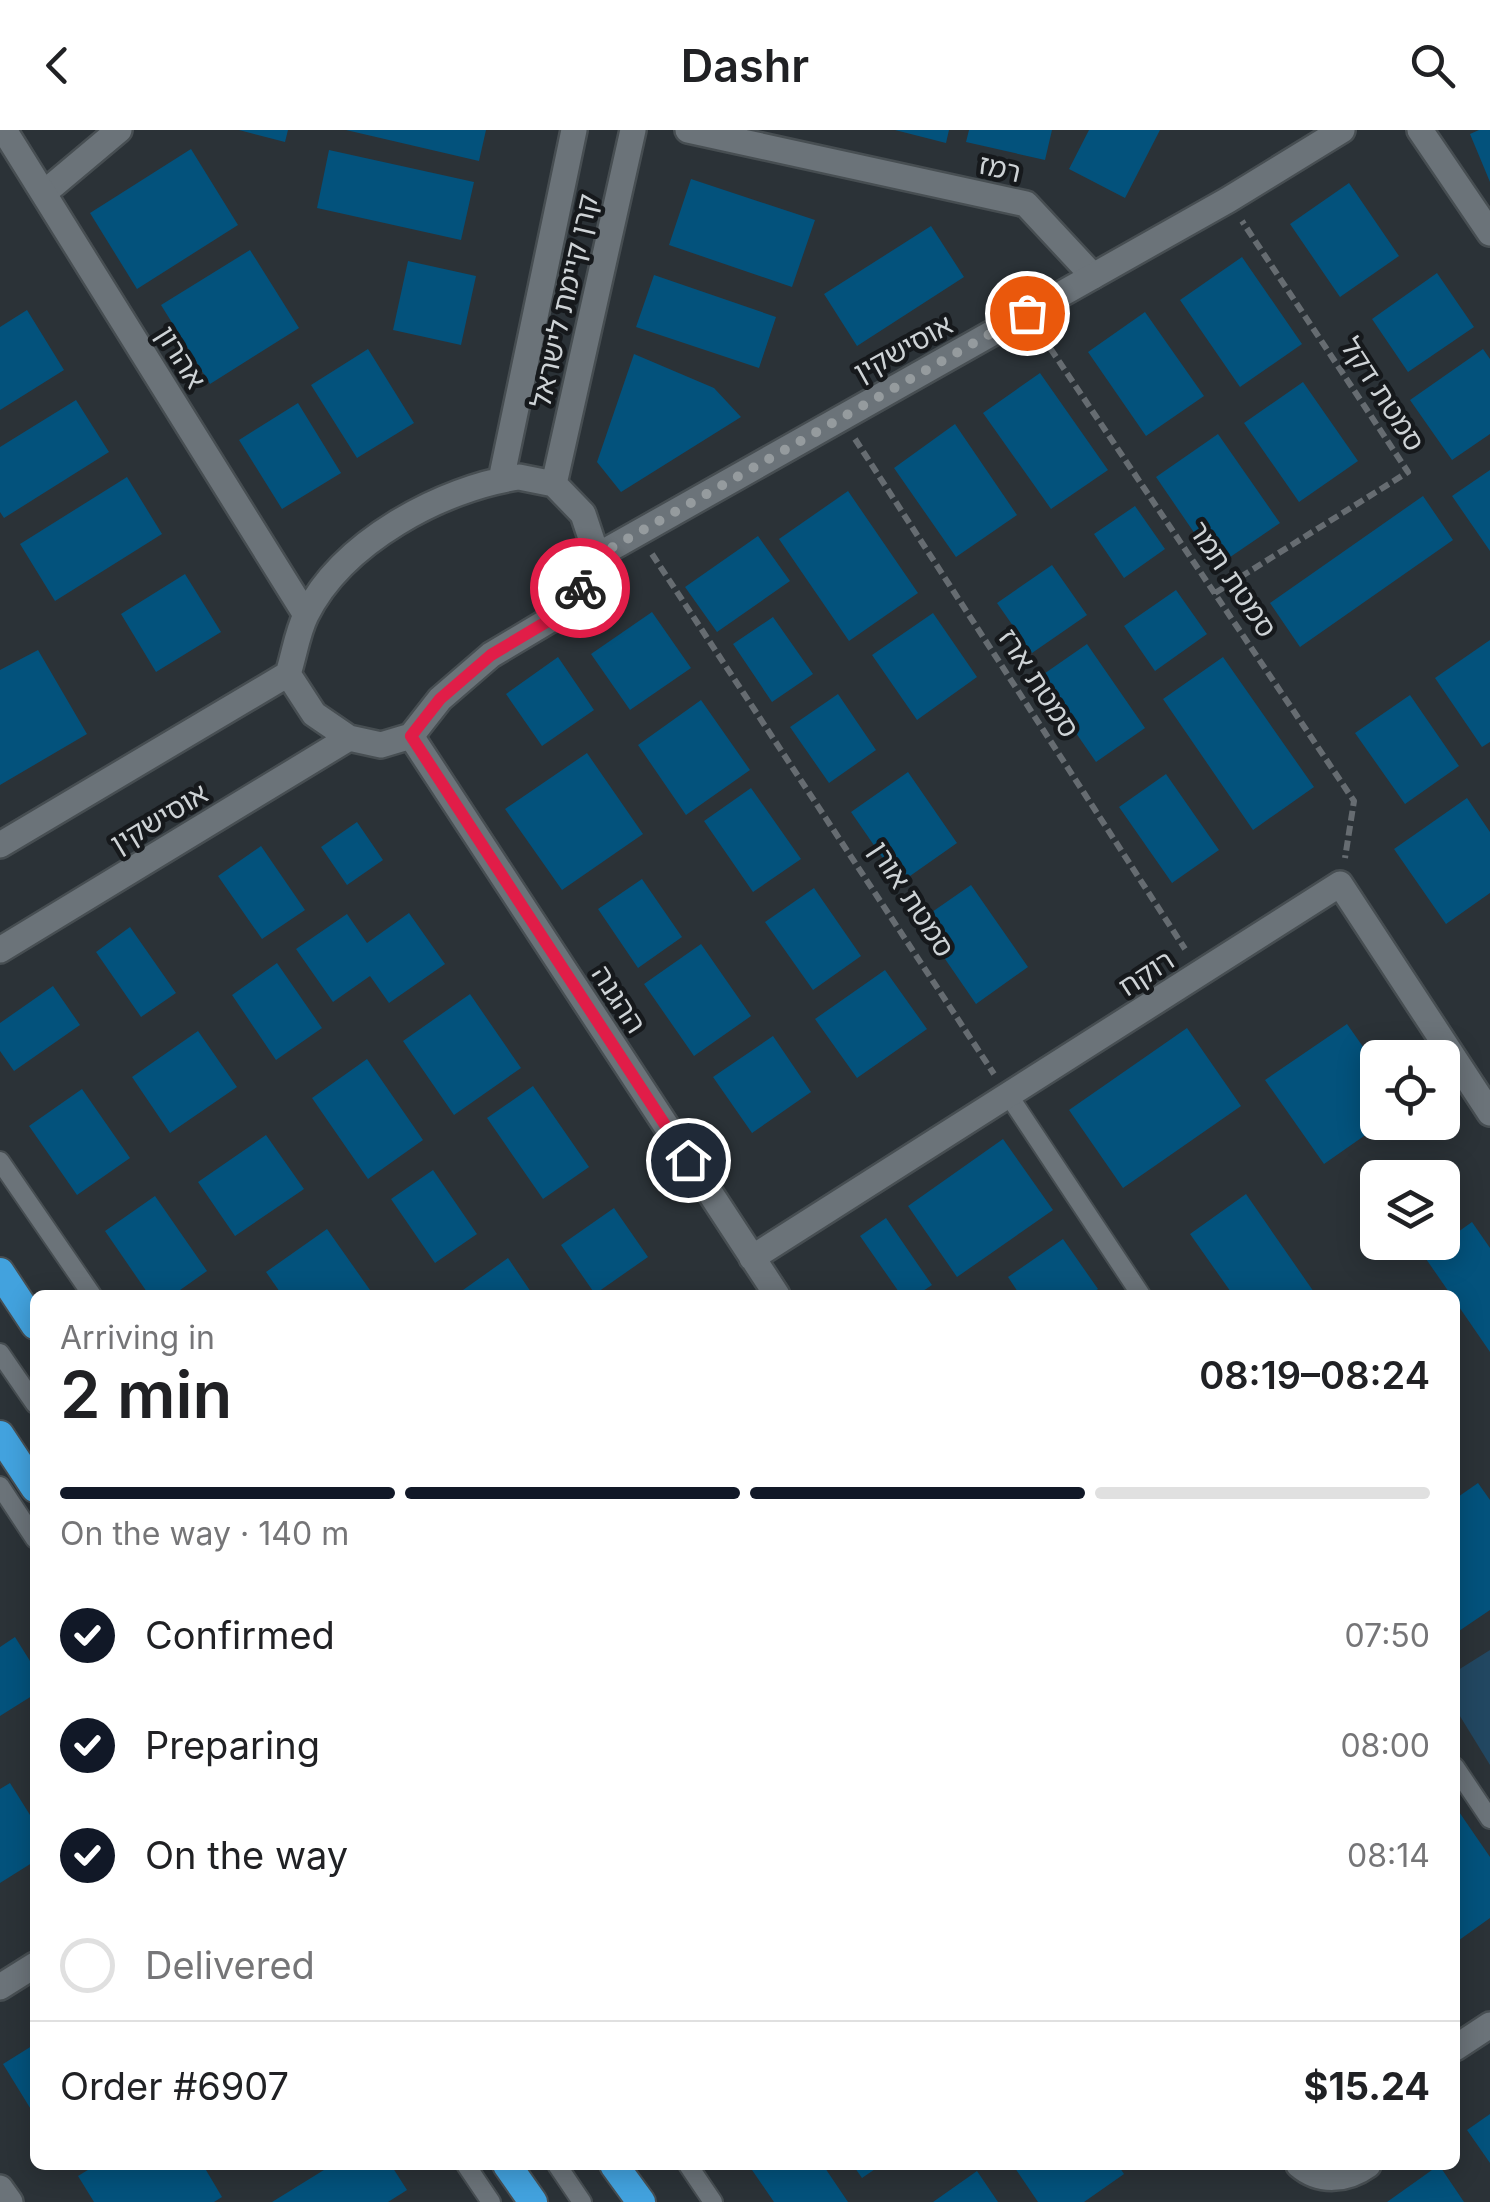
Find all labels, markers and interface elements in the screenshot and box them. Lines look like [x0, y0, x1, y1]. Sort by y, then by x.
icon: back [30, 38, 85, 93]
text: Dashr [681, 38, 809, 93]
icon: search [1405, 38, 1460, 93]
street label: רמז [976, 147, 1024, 189]
street label: קרן קיימת לישראל [523, 191, 605, 411]
pin [985, 271, 1070, 356]
icon: bag [1000, 286, 1055, 341]
street label: אוסישקין [848, 307, 958, 389]
street label: אהרון [149, 319, 213, 395]
street label: סמטת דקל [1334, 331, 1432, 457]
street label: סמטת תמר [1182, 515, 1284, 643]
courier [530, 538, 630, 638]
icon: bike [553, 561, 608, 616]
street label: סמטת ארז [991, 622, 1087, 744]
street label: אוסישקין [104, 776, 214, 860]
street label: סמטת אורן [862, 835, 962, 963]
street label: רוקח [1112, 943, 1180, 1003]
street label: ההגנה [585, 959, 653, 1039]
map controls [1360, 1040, 1460, 1260]
button: locate [1360, 1040, 1460, 1140]
pin [646, 1118, 731, 1203]
icon: home [661, 1133, 716, 1188]
button: layers [1360, 1160, 1460, 1260]
text: Arriving in [60, 1318, 215, 1357]
text: 08:19–08:24 [1199, 1352, 1430, 1398]
text: 2 min [60, 1355, 232, 1434]
text: On the way · 140 m [60, 1514, 349, 1553]
icon: check [60, 1608, 115, 1663]
text: Confirmed [145, 1612, 335, 1658]
text: 07:50 [1345, 1616, 1430, 1655]
icon: check [60, 1718, 115, 1773]
text: Preparing [145, 1722, 320, 1768]
text: 08:00 [1340, 1726, 1430, 1765]
icon: check [60, 1828, 115, 1883]
text: On the way [145, 1832, 348, 1878]
text: 08:14 [1347, 1836, 1430, 1875]
text: Delivered [145, 1942, 315, 1988]
text: Order #6907 [60, 2063, 289, 2109]
text: $15.24 [1304, 2063, 1430, 2109]

